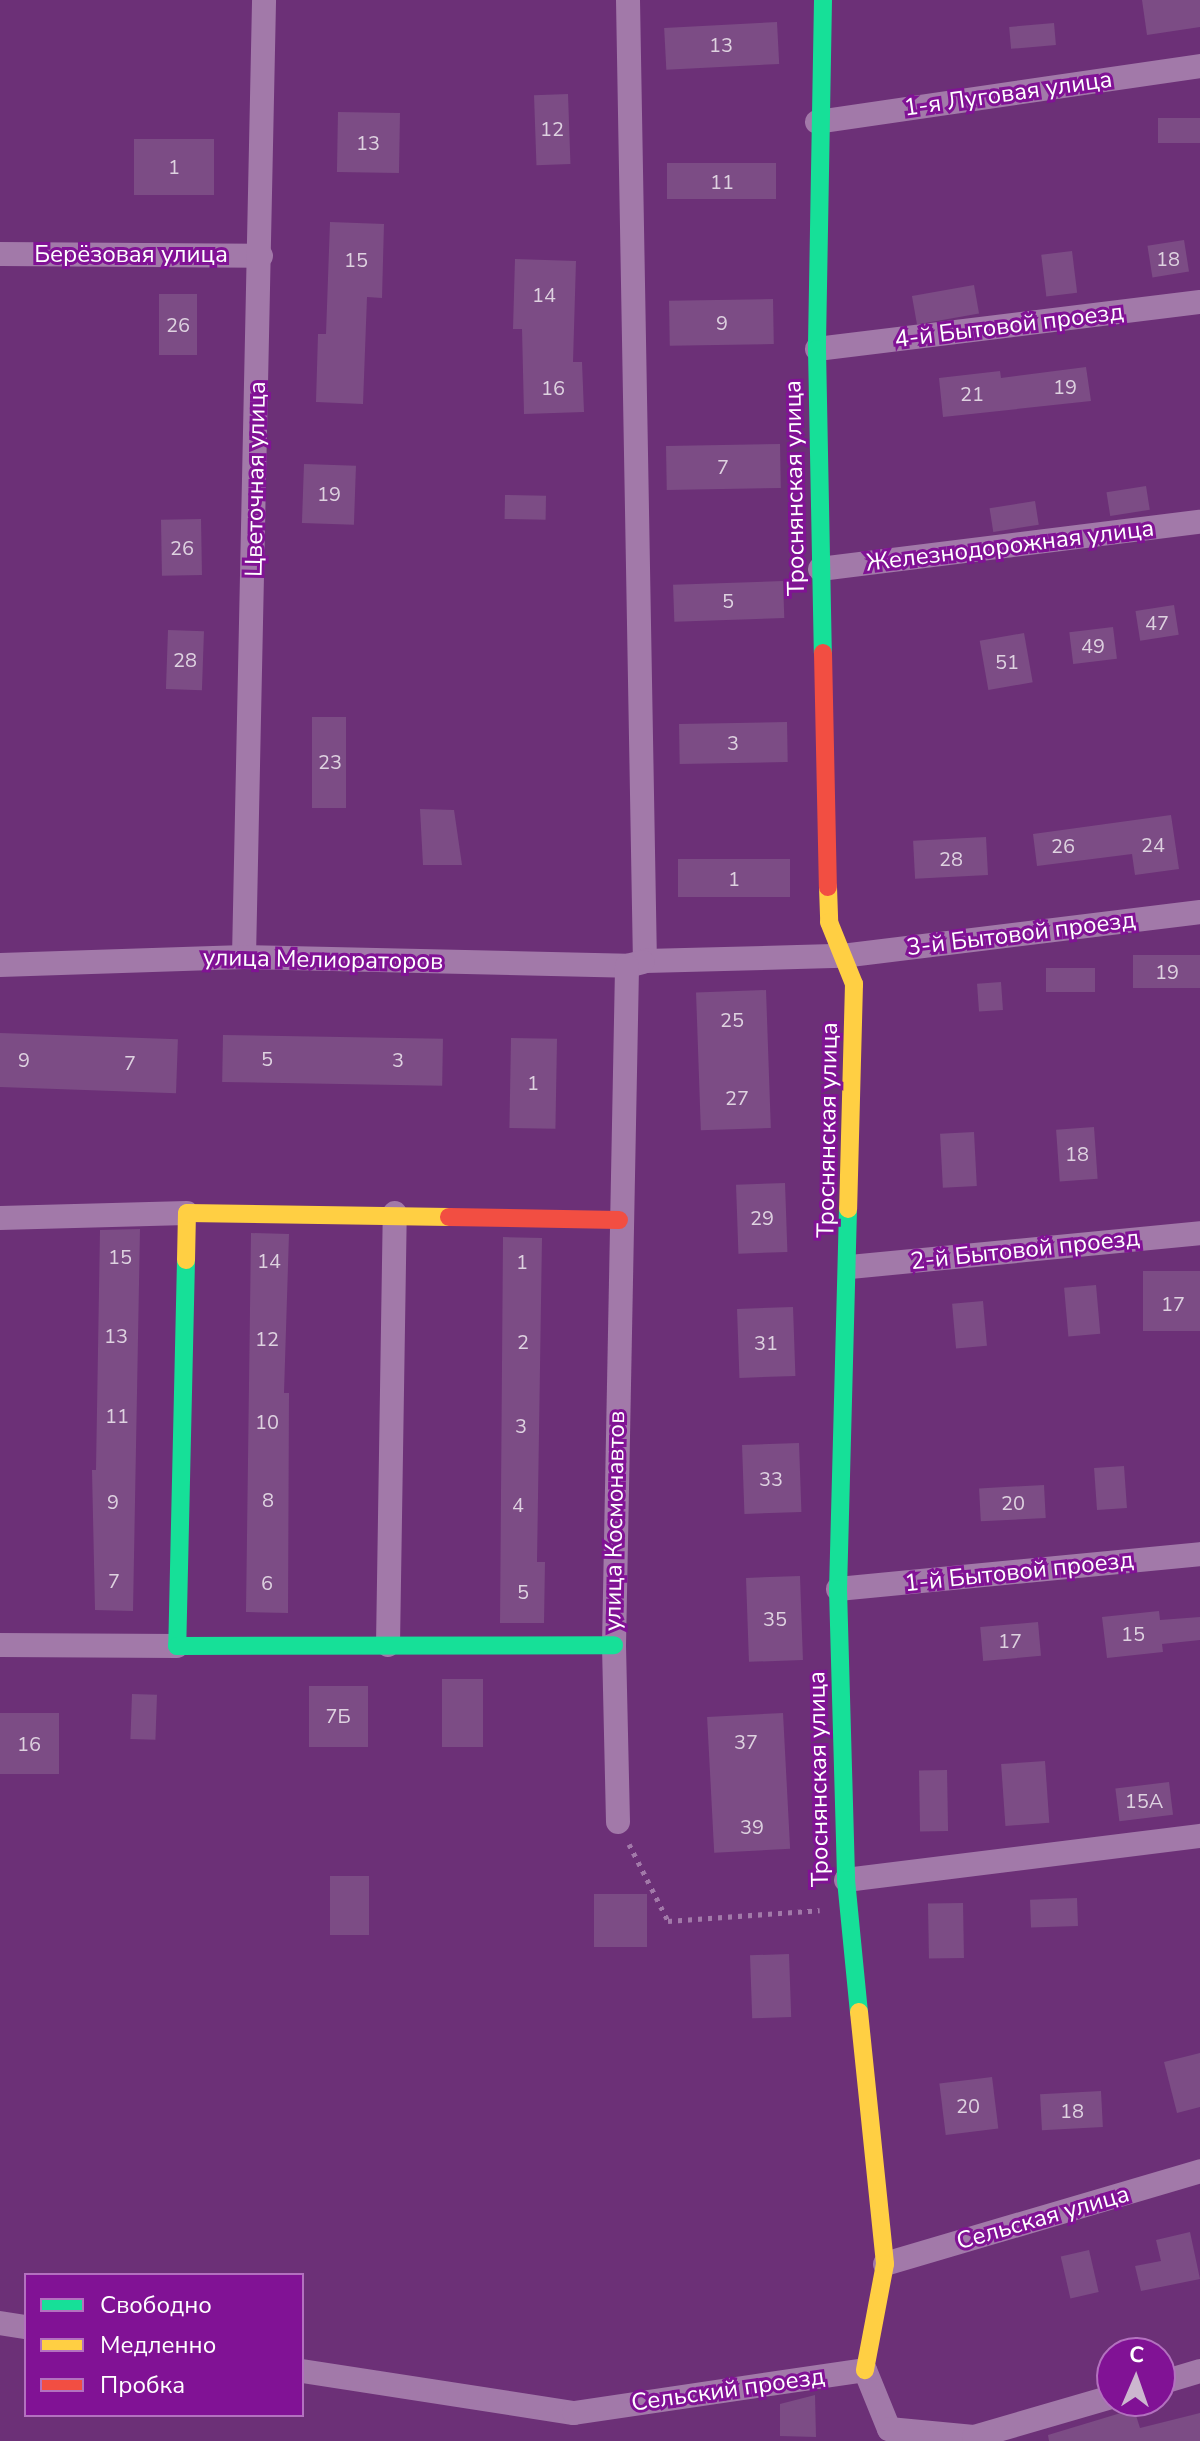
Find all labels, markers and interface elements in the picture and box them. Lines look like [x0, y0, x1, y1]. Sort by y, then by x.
house number: 13 [709, 33, 733, 57]
street label: 1-я Луговая улица [902, 65, 1114, 123]
house number: 12 [540, 117, 564, 141]
house number: 13 [356, 131, 380, 155]
house number: 1 [168, 155, 180, 179]
house number: 11 [710, 170, 734, 194]
street label: Берёзовая улица [34, 241, 228, 269]
house number: 18 [1156, 247, 1180, 271]
house number: 15 [344, 248, 368, 272]
house number: 14 [532, 283, 556, 307]
street label: 4-й Бытовой проезд [893, 298, 1125, 354]
house number: 9 [716, 311, 728, 335]
house number: 26 [166, 313, 190, 337]
house number: 19 [1053, 375, 1077, 399]
house number: 16 [541, 376, 565, 400]
street label: Троснянская улица [779, 380, 811, 596]
street label: Цветочная улица [240, 381, 272, 577]
house number: 21 [960, 382, 984, 406]
house number: 7 [717, 455, 729, 479]
house number: 19 [317, 482, 341, 506]
street label: Железнодорожная улица [864, 514, 1156, 578]
house number: 26 [170, 536, 194, 560]
house number: 5 [722, 589, 734, 613]
house number: 47 [1145, 611, 1169, 635]
house number: 49 [1081, 634, 1105, 658]
house number: 28 [173, 648, 197, 672]
house number: 51 [995, 650, 1019, 674]
house number: 3 [727, 731, 739, 755]
house number: 23 [318, 750, 342, 774]
house number: 24 [1141, 833, 1165, 857]
house number: 26 [1051, 834, 1075, 858]
house number: 28 [939, 847, 963, 871]
house number: 1 [728, 867, 740, 891]
street label: 3-й Бытовой проезд [905, 906, 1137, 962]
street label: улица Мелиораторов [203, 944, 443, 976]
house number: 19 [1155, 960, 1179, 984]
house number: 25 [720, 1008, 744, 1032]
street label: Троснянская улица [812, 1022, 844, 1238]
house number: 5 [261, 1047, 273, 1071]
house number: 9 [18, 1048, 30, 1072]
house number: 3 [392, 1048, 404, 1072]
house number: 7 [124, 1051, 136, 1075]
house number: 1 [527, 1071, 539, 1095]
house number: 27 [725, 1086, 749, 1110]
house number: 18 [1065, 1142, 1089, 1166]
house number: 29 [750, 1206, 774, 1230]
street label: 2-й Бытовой проезд [909, 1224, 1141, 1276]
house number: 15 [108, 1245, 132, 1269]
house number: 14 [257, 1249, 281, 1273]
house number: 1 [516, 1250, 528, 1274]
house number: 17 [1161, 1292, 1185, 1316]
house number: 13 [104, 1324, 128, 1348]
house number: 12 [255, 1327, 279, 1351]
house number: 2 [517, 1330, 529, 1354]
house number: 31 [754, 1331, 778, 1355]
house number: 11 [105, 1404, 129, 1428]
house number: 10 [255, 1410, 279, 1434]
street label: улица Космонавтов [599, 1411, 631, 1631]
house number: 3 [515, 1414, 527, 1438]
house number: 33 [759, 1467, 783, 1491]
house number: 8 [262, 1488, 274, 1512]
house number: 9 [107, 1490, 119, 1514]
house number: 20 [1001, 1491, 1025, 1515]
house number: 4 [512, 1493, 524, 1517]
street label: 1-й Бытовой проезд [903, 1546, 1135, 1598]
house number: 7 [108, 1569, 120, 1593]
house number: 6 [261, 1571, 273, 1595]
house number: 5 [517, 1580, 529, 1604]
house number: 35 [763, 1607, 787, 1631]
house number: 15 [1121, 1622, 1145, 1646]
house number: 17 [998, 1629, 1022, 1653]
street label: Троснянская улица [803, 1671, 835, 1887]
house number: 7Б [325, 1704, 351, 1728]
house number: 37 [734, 1730, 758, 1754]
house number: 16 [17, 1732, 41, 1756]
house number: 15А [1125, 1789, 1163, 1813]
house number: 39 [740, 1815, 764, 1839]
house number: 20 [956, 2094, 980, 2118]
house number: 18 [1060, 2099, 1084, 2123]
street label: Сельская улица [953, 2180, 1133, 2256]
legend [24, 2273, 304, 2417]
text: Свободно [100, 2289, 212, 2321]
text: Медленно [100, 2329, 216, 2361]
north arrow [1096, 2337, 1176, 2417]
text: С [1129, 2340, 1145, 2370]
street label: Сельский проезд [629, 2362, 827, 2418]
text: Пробка [100, 2369, 185, 2401]

